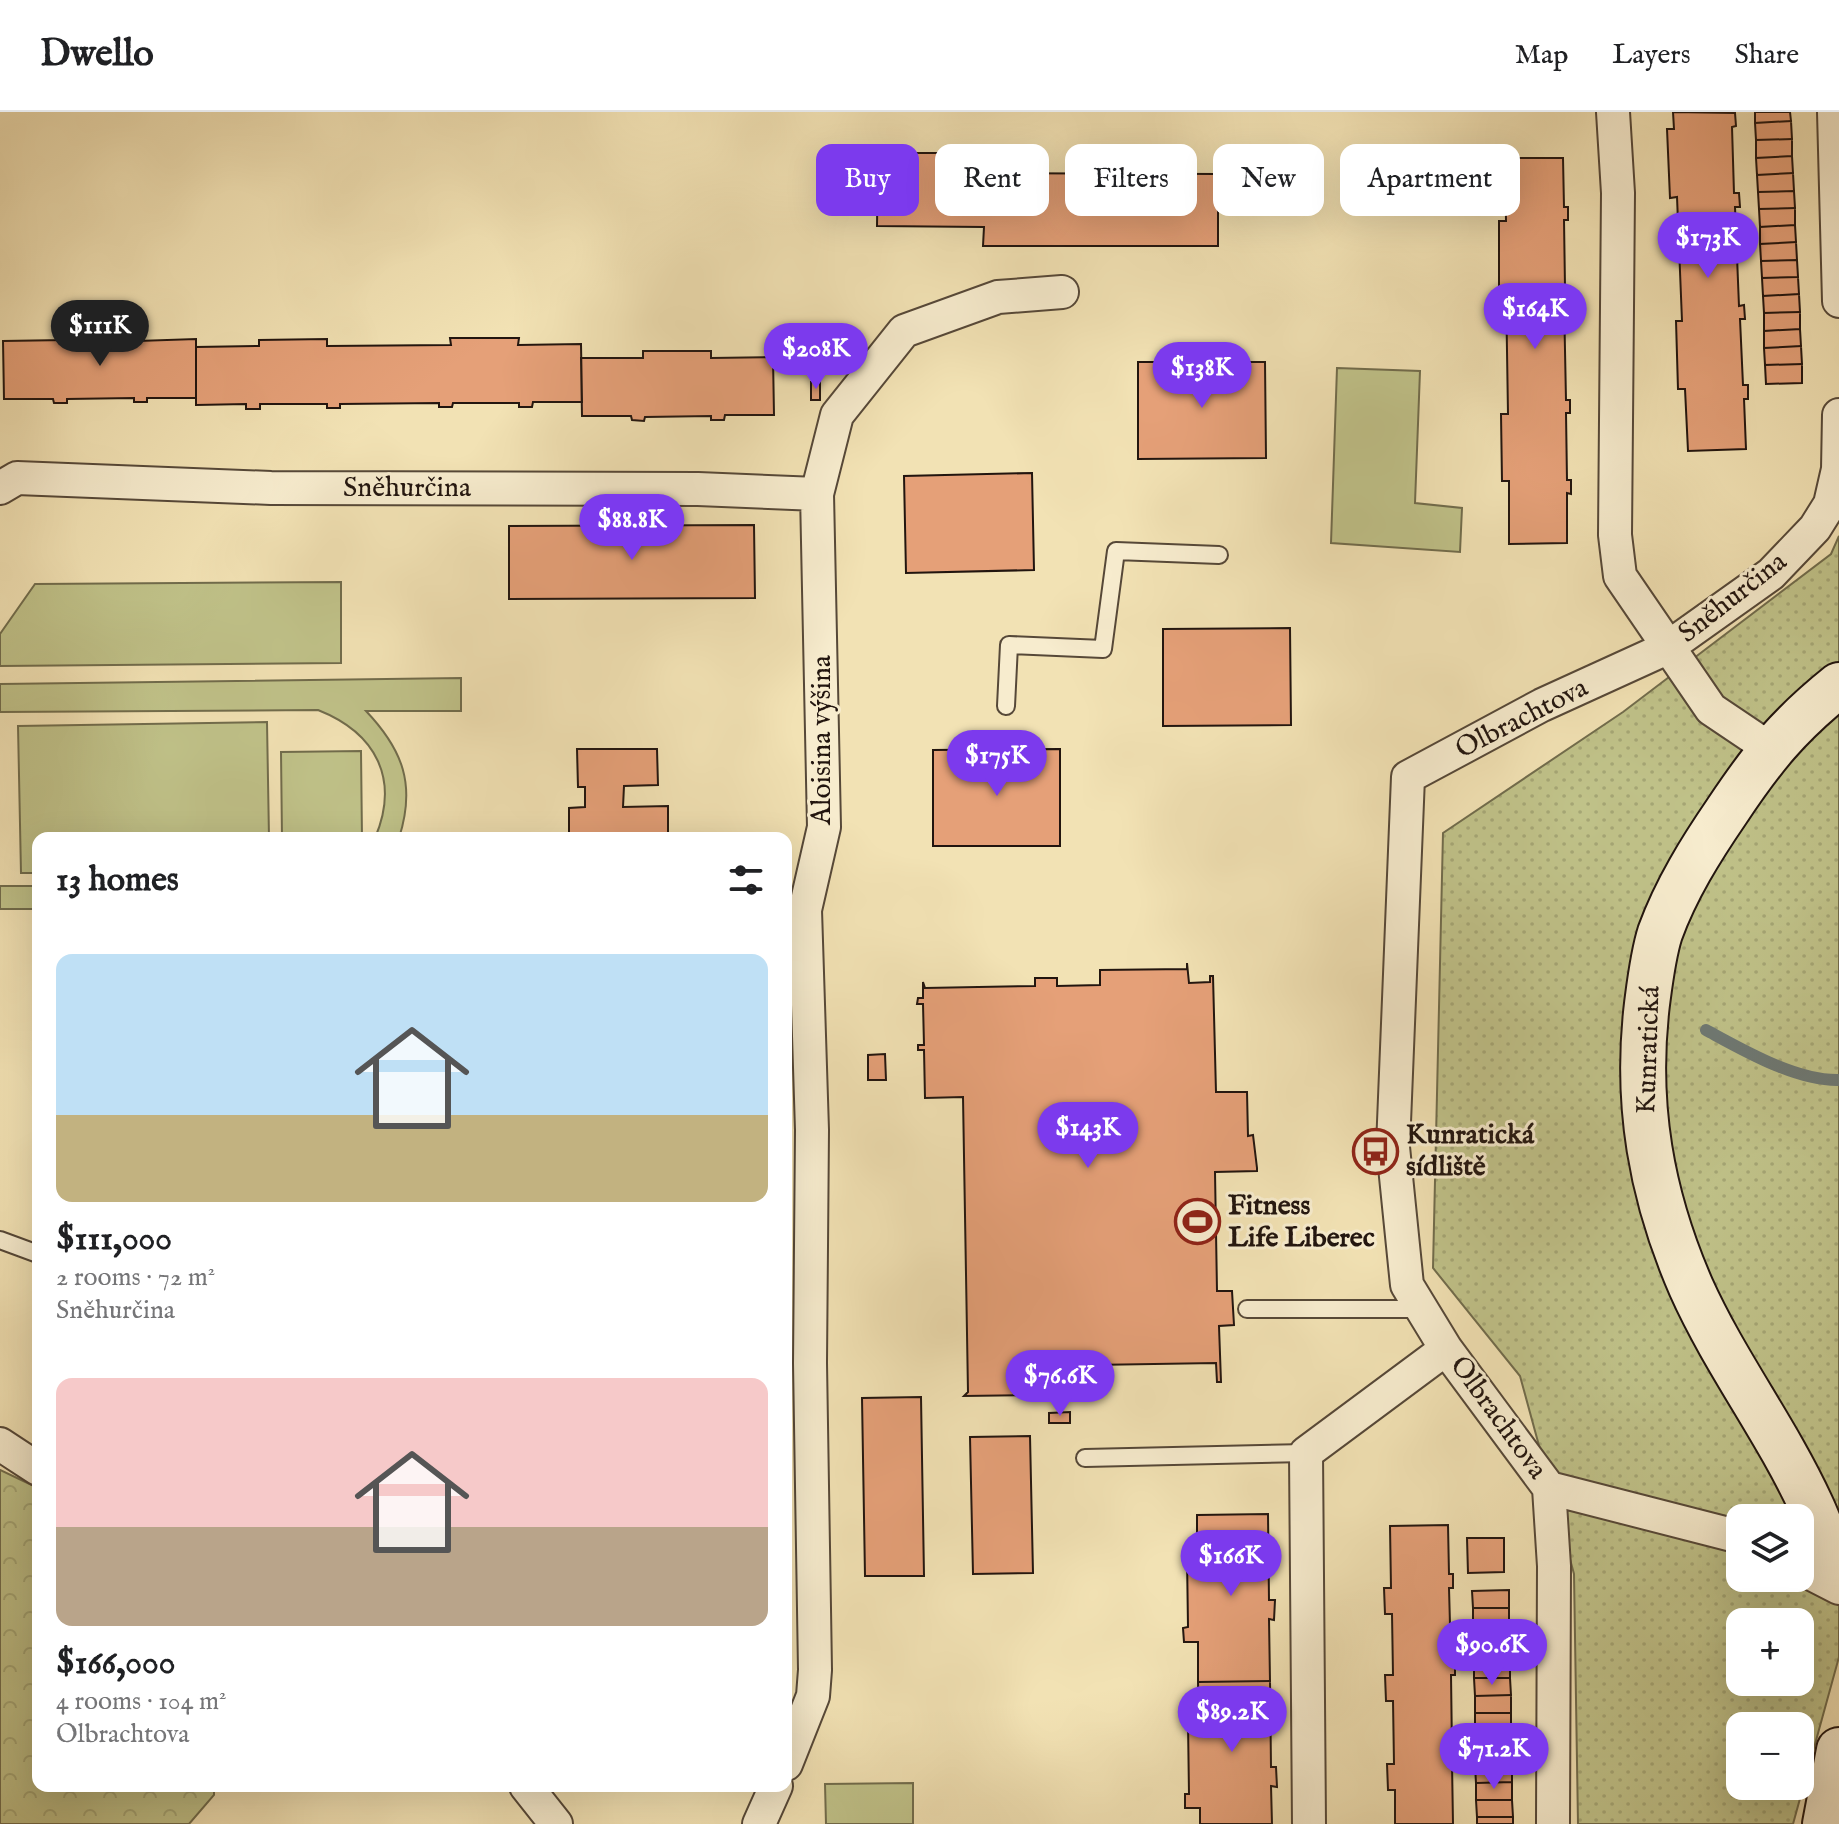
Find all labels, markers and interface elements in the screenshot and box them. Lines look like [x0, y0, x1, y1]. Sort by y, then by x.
text: Dwello [40, 31, 154, 79]
text: Map [1515, 38, 1568, 73]
text: Layers [1612, 38, 1691, 73]
text: Share [1735, 38, 1799, 73]
chip: Buy [816, 144, 919, 216]
chip: Rent [935, 144, 1049, 216]
chip: Filters [1065, 144, 1197, 216]
chip: New [1213, 144, 1324, 216]
chip: Apartment [1340, 144, 1520, 216]
pin: $173K [1652, 212, 1764, 280]
text: $173K [1676, 221, 1740, 254]
pin: $164K [1479, 283, 1591, 351]
text: $164K [1502, 292, 1568, 325]
pin: $111K [44, 300, 156, 368]
text: $111K [69, 309, 131, 342]
pin: $208K [760, 323, 872, 391]
text: $208K [782, 332, 850, 365]
pin: $138K [1146, 342, 1258, 410]
text: $138K [1171, 351, 1233, 384]
street label: Sněhurčina [343, 471, 472, 506]
pin: $88.8K [567, 494, 697, 562]
text: $88.8K [597, 503, 667, 536]
street label: Sněhurčina [1672, 544, 1795, 651]
street label: Aloisina výšina [805, 654, 840, 826]
street label: Olbrachtova [1450, 670, 1595, 767]
pin: $175K [941, 730, 1053, 798]
text: $175K [965, 739, 1029, 772]
icon: filters [724, 858, 768, 902]
text: 13 homes [56, 859, 179, 902]
street label: Kunratická [1629, 985, 1669, 1115]
icon: home [340, 1006, 484, 1150]
pin: $143K [1032, 1102, 1144, 1170]
text: $143K [1055, 1111, 1121, 1144]
place label: Kunratická sídliště [1406, 1118, 1535, 1185]
bus stop icon: Kunratická sídliště [1351, 1127, 1399, 1175]
place label: Fitness Life Liberec [1228, 1189, 1375, 1256]
sports icon: Fitness Life Liberec [1173, 1198, 1221, 1246]
text: $111,000 [56, 1218, 172, 1261]
text: 2 rooms · 72 m² [56, 1261, 215, 1294]
text: Sněhurčina [56, 1294, 175, 1327]
pin: $76.6K [995, 1350, 1125, 1418]
street label: Olbrachtova [1442, 1350, 1555, 1487]
text: $76.6K [1024, 1359, 1096, 1392]
icon: home [340, 1430, 484, 1574]
map controls [1726, 1504, 1814, 1800]
button: layers [1726, 1504, 1814, 1592]
pin: $166K [1175, 1530, 1287, 1598]
text: $166K [1199, 1539, 1263, 1572]
button: + [1726, 1608, 1814, 1696]
pin: $90.6K [1427, 1619, 1557, 1687]
text: $90.6K [1455, 1628, 1529, 1661]
text: $166,000 [56, 1642, 175, 1685]
text: 4 rooms · 104 m² [56, 1685, 226, 1718]
pin: $89.2K [1167, 1686, 1297, 1754]
text: $89.2K [1196, 1695, 1268, 1728]
button: − [1726, 1712, 1814, 1800]
text: Olbrachtova [56, 1718, 189, 1751]
pin: $71.2K [1429, 1723, 1559, 1791]
text: $71.2K [1458, 1732, 1530, 1765]

